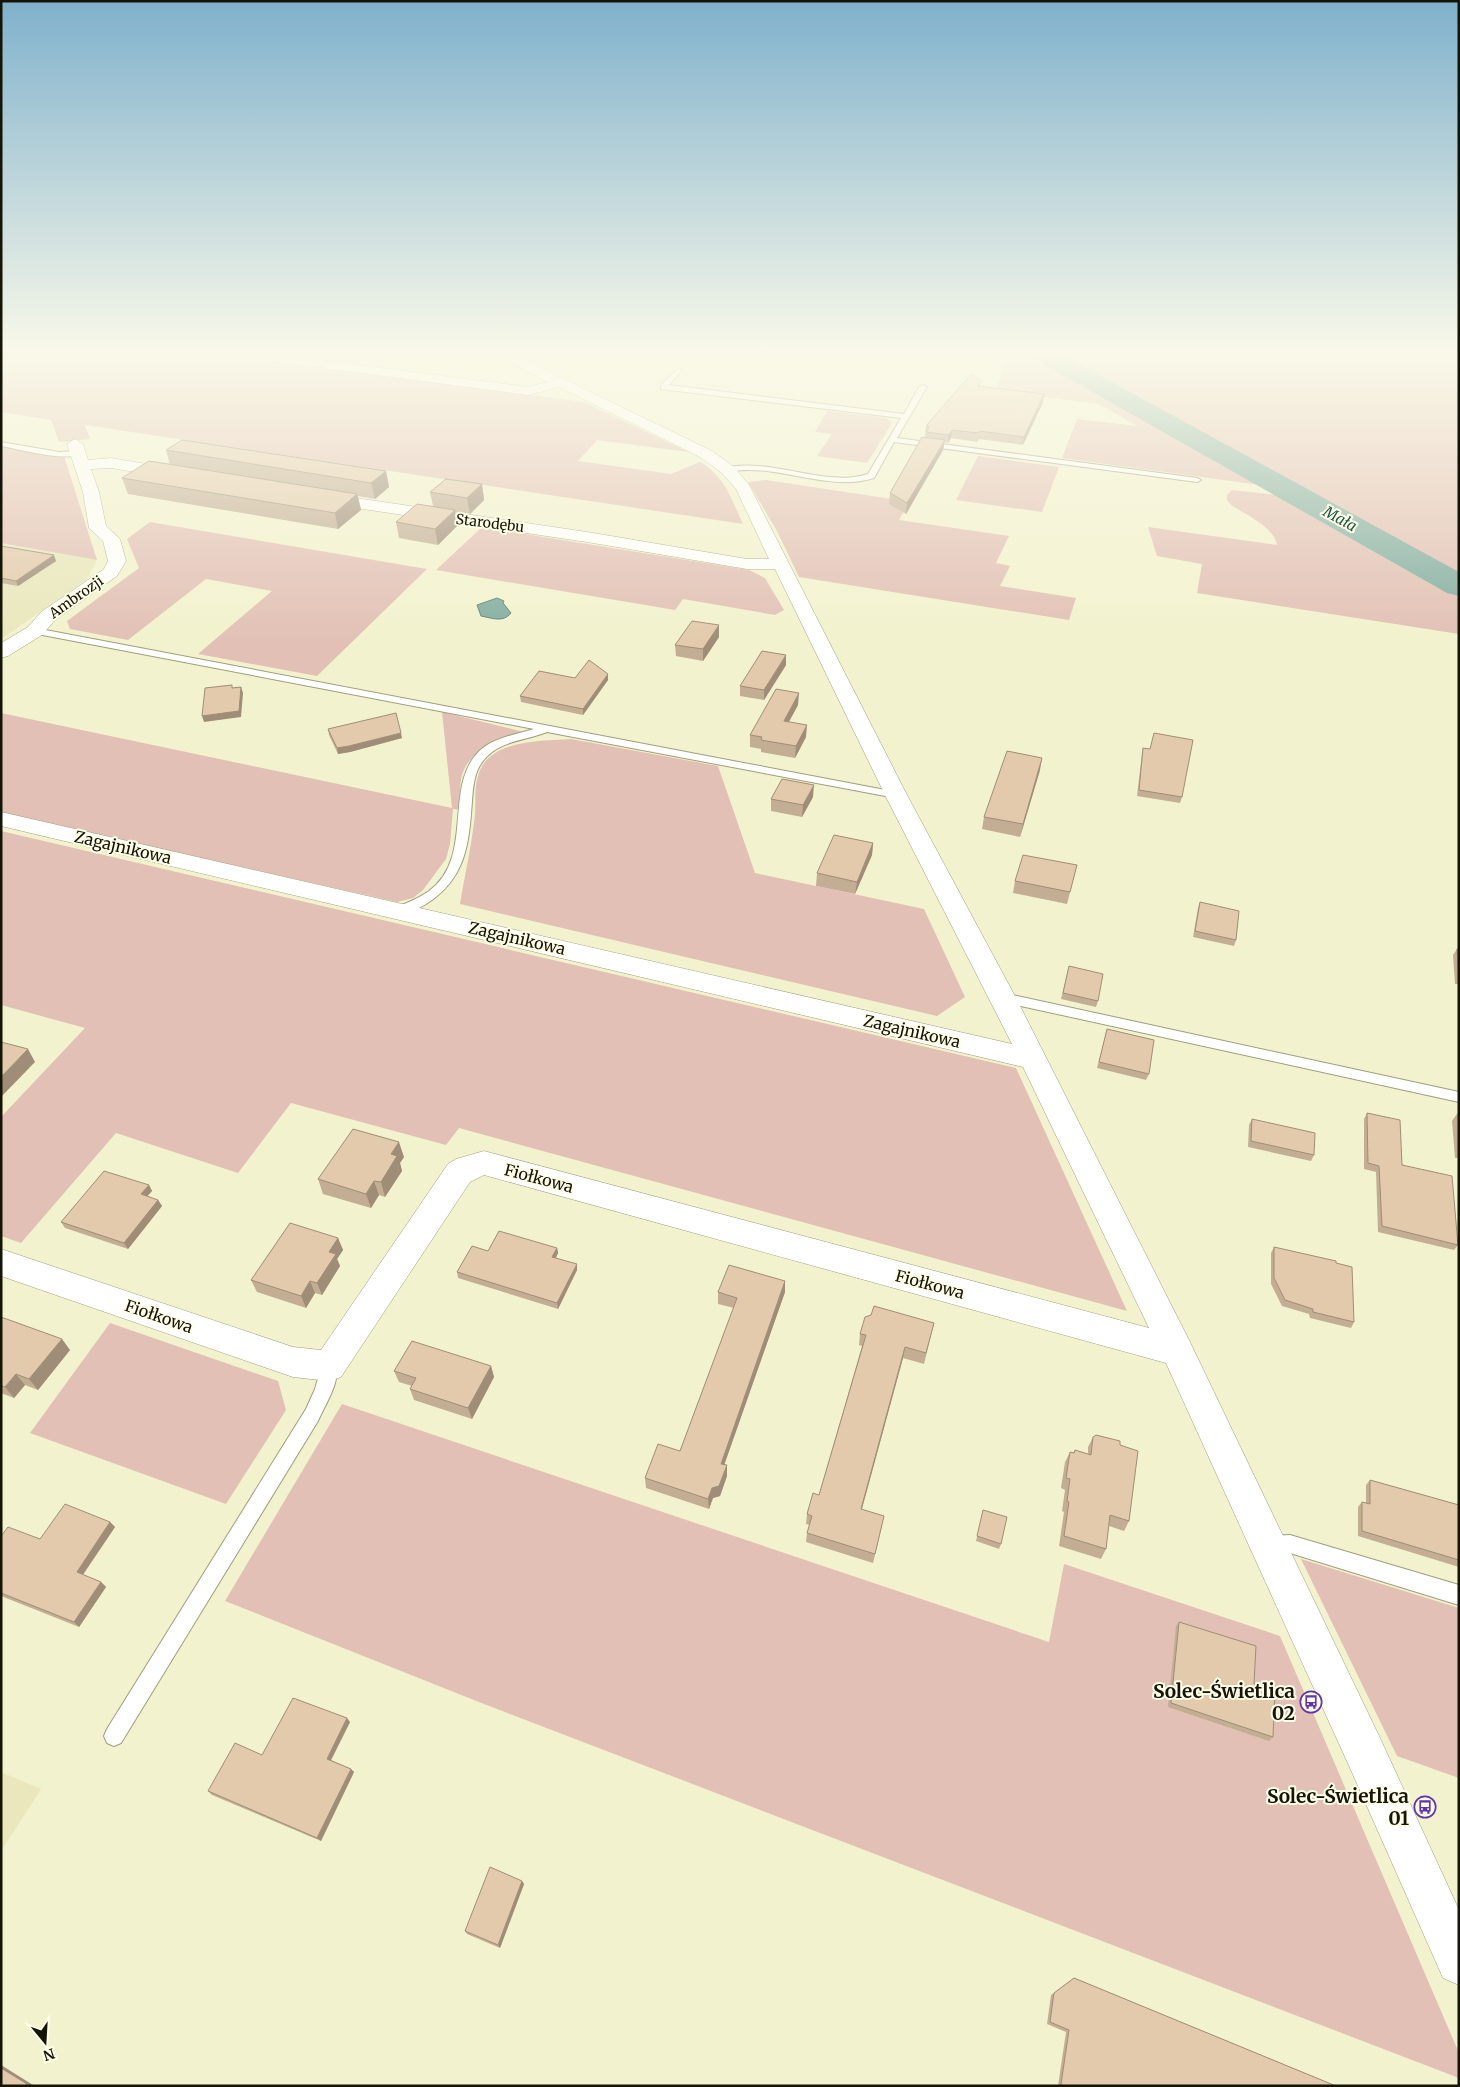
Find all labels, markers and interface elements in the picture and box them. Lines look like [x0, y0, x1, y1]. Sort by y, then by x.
water label: Mała [1319, 501, 1360, 535]
street label: Starodębu [455, 510, 525, 536]
street label: Ambrozji [45, 572, 107, 623]
street label: Zagajnikowa [73, 826, 174, 868]
street label: Zagajnikowa [467, 917, 568, 959]
street label: Zagajnikowa [862, 1010, 963, 1052]
street label: Fiołkowa [502, 1159, 576, 1197]
street label: Fiołkowa [893, 1265, 967, 1303]
street label: Fiołkowa [122, 1295, 196, 1337]
place label: Solec-Świetlica 02 [1153, 1679, 1295, 1725]
bus stop icon: Solec-Świetlica 02 [1299, 1690, 1323, 1714]
place label: Solec-Świetlica 01 [1267, 1784, 1409, 1830]
bus stop icon: Solec-Świetlica 01 [1413, 1795, 1437, 1819]
north arrow [20, 2017, 70, 2067]
text: N [41, 2044, 57, 2065]

